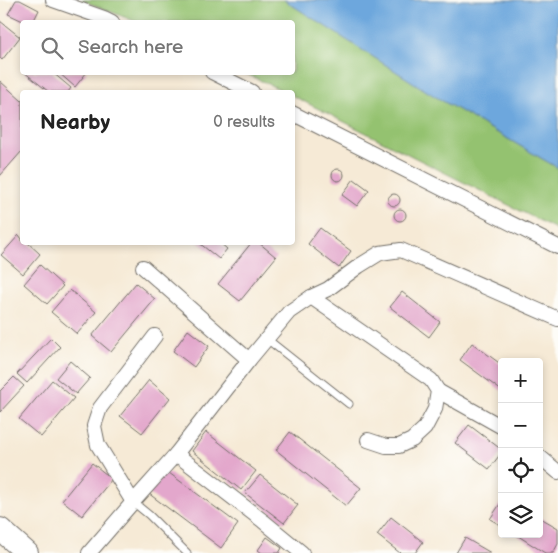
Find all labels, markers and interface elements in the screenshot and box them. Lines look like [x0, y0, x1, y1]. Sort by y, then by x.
search box [20, 20, 295, 75]
icon: search [38, 34, 66, 62]
text: Search here [78, 36, 183, 59]
text: Nearby [40, 110, 110, 135]
text: 0 results [213, 113, 275, 132]
map controls [498, 358, 543, 538]
button: + [498, 358, 543, 403]
button: − [498, 403, 543, 448]
button: locate [498, 448, 543, 493]
button: layers [498, 493, 543, 538]

